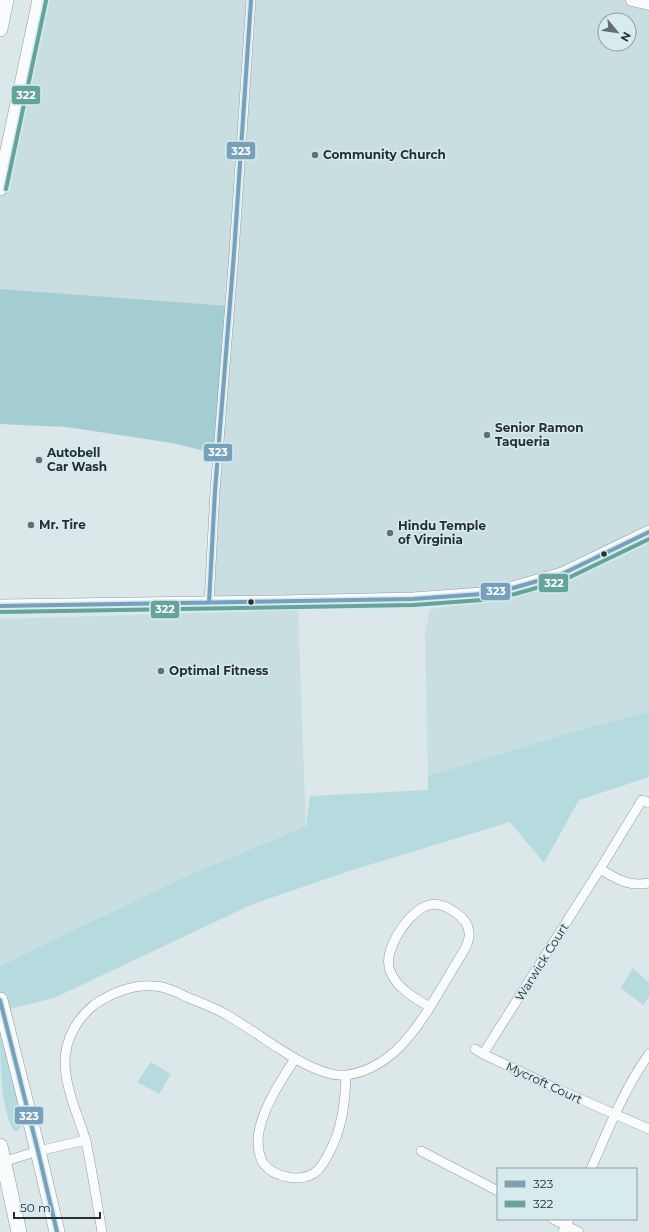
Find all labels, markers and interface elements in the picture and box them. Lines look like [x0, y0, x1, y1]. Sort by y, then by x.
north arrow [597, 12, 637, 52]
text: N [617, 30, 634, 44]
line badge: 322 [11, 85, 41, 105]
text: 322 [15, 88, 36, 102]
line badge: 323 [226, 141, 256, 160]
text: 323 [230, 144, 251, 158]
place label: Community Church [323, 147, 446, 162]
marker: Community Church [310, 150, 320, 160]
place label: Senior Ramon Taqueria [495, 420, 584, 449]
marker: Senior Ramon Taqueria [482, 430, 492, 440]
line badge: 323 [203, 443, 233, 462]
place label: Autobell Car Wash [46, 445, 107, 474]
text: 323 [207, 445, 228, 459]
marker: Autobell Car Wash [34, 455, 44, 465]
place label: Mr. Tire [39, 517, 86, 532]
place label: Hindu Temple of Virginia [398, 518, 486, 547]
marker: Mr. Tire [26, 520, 36, 530]
marker: Hindu Temple of Virginia [385, 528, 395, 538]
unlabelled marker [599, 549, 609, 559]
line badge: 322 [538, 573, 569, 593]
text: 322 [543, 576, 564, 590]
line badge: 323 [480, 582, 511, 601]
text: 323 [485, 584, 506, 598]
unlabelled marker [246, 597, 256, 607]
line badge: 322 [150, 600, 180, 619]
text: 322 [154, 602, 175, 616]
place label: Optimal Fitness [169, 663, 269, 678]
marker: Optimal Fitness [156, 666, 166, 676]
street label: Warwick Court [512, 920, 572, 1004]
street label: Mycroft Court [504, 1058, 585, 1107]
line badge: 323 [14, 1106, 44, 1125]
text: 323 [18, 1109, 39, 1123]
legend [497, 1168, 637, 1220]
text: 323 [533, 1176, 554, 1191]
scale bar [14, 1194, 100, 1220]
text: 322 [533, 1196, 554, 1211]
text: 50 m [20, 1200, 51, 1215]

